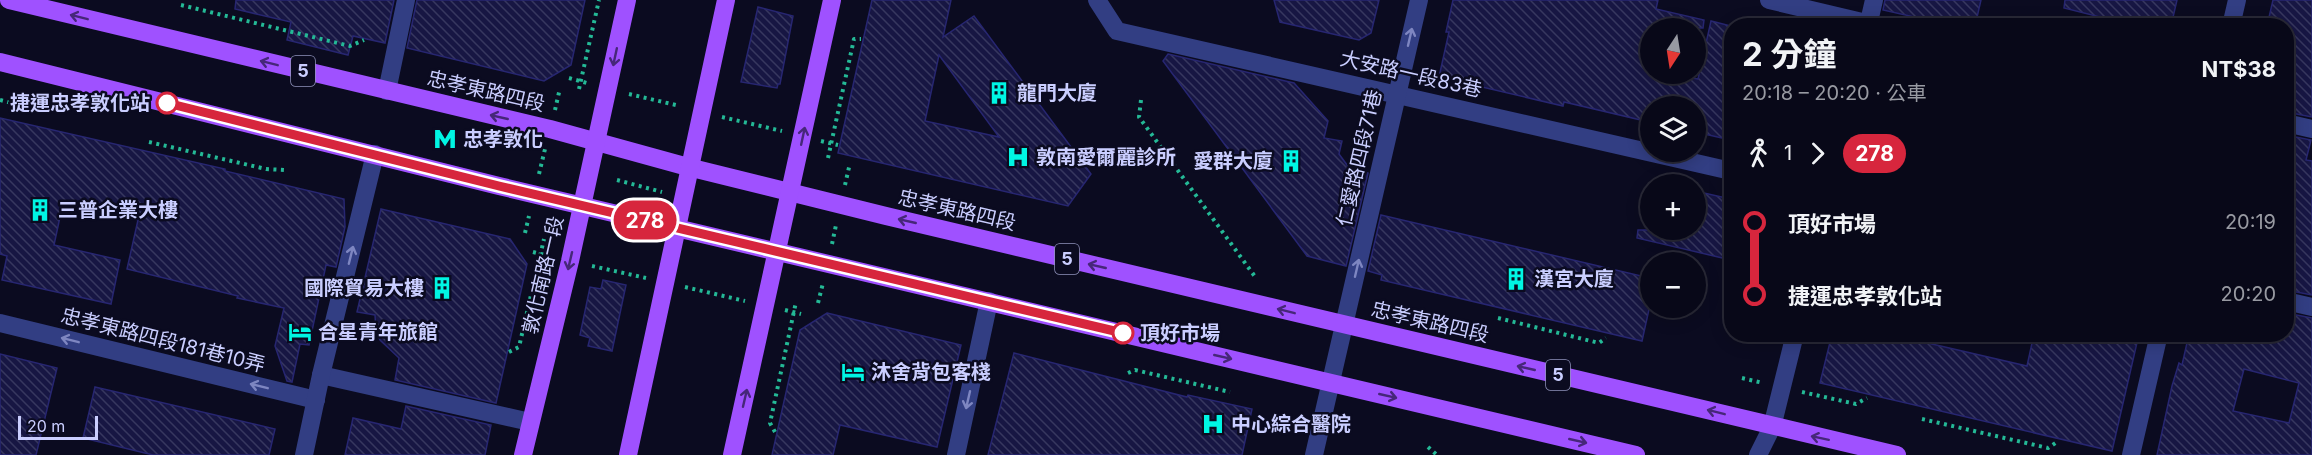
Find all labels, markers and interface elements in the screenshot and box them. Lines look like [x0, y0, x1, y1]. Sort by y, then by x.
one-way arrow [70, 10, 89, 22]
north arrow [1640, 18, 1706, 84]
map controls [1640, 18, 1706, 318]
one-way arrow [1405, 28, 1417, 47]
text: 2 分鐘 [1742, 34, 1837, 74]
street label: 大安路一段83巷 [1338, 46, 1484, 102]
one-way arrow [609, 47, 620, 66]
one-way arrow [259, 56, 278, 68]
road number: 5 [291, 56, 315, 86]
text: NT$38 [2202, 56, 2276, 82]
street label: 忠孝東路四段 [425, 66, 547, 116]
building icon: 龍門大廈 [986, 80, 1012, 106]
place label: 龍門大廈 [1017, 81, 1097, 105]
text: 20:18 – 20:20 · 公車 [1742, 81, 1927, 105]
street label: 仁愛路四段71巷 [1332, 87, 1386, 229]
place label: 捷運忠孝敦化站 [10, 91, 150, 115]
marker: 捷運忠孝敦化站 [156, 92, 178, 114]
button: layers [1640, 96, 1706, 162]
one-way arrow [490, 111, 510, 122]
metro station icon: 忠孝敦化 [432, 126, 458, 152]
one-way arrow [797, 126, 809, 145]
place label: 忠孝敦化 [463, 127, 543, 151]
icon: walk [1742, 137, 1775, 170]
icon: forward [1801, 137, 1834, 170]
text: 1 [1784, 141, 1792, 165]
text: 278 [1855, 141, 1894, 166]
hospital icon: 敦南愛爾麗診所 [1005, 144, 1031, 170]
place label: 敦南愛爾麗診所 [1036, 145, 1176, 169]
building icon: 愛群大廈 [1278, 148, 1304, 174]
place label: 愛群大廈 [1193, 149, 1273, 173]
button: + [1640, 174, 1706, 240]
street label: 忠孝東路四段 [896, 185, 1018, 235]
building icon: 三普企業大樓 [27, 197, 53, 223]
place label: 三普企業大樓 [58, 198, 178, 222]
line badge: 278 [610, 200, 680, 240]
text: 278 [626, 208, 664, 233]
text: 20:19 [2225, 210, 2276, 234]
text: 頂好市場 [1788, 211, 1876, 237]
street label: 敦化南路一段 [518, 214, 568, 336]
one-way arrow [898, 214, 917, 226]
road number: 5 [1055, 244, 1079, 274]
one-way arrow [345, 246, 357, 265]
one-way arrow [564, 251, 575, 270]
button: − [1640, 252, 1706, 318]
one-way arrow [1088, 259, 1107, 271]
one-way arrow [1351, 259, 1363, 278]
building icon: 漢宮大廈 [1503, 266, 1529, 292]
place label: 漢宮大廈 [1534, 267, 1614, 291]
building icon: 國際貿易大樓 [429, 275, 455, 301]
place label: 國際貿易大樓 [304, 276, 424, 300]
text: 20:20 [2221, 282, 2276, 306]
text: 捷運忠孝敦化站 [1788, 283, 1942, 309]
street label: 忠孝東路四段 [1369, 297, 1491, 347]
street label: 忠孝東路四段181巷10弄 [59, 303, 267, 377]
one-way arrow [1277, 305, 1296, 317]
hotel icon: 合星青年旅館 [287, 319, 313, 345]
place label: 合星青年旅館 [318, 320, 438, 344]
place label: 頂好市場 [1140, 321, 1220, 345]
marker: 頂好市場 [1112, 322, 1134, 344]
one-way arrow [60, 334, 79, 346]
one-way arrow [1213, 351, 1232, 363]
hotel icon: 沐舍背包客棧 [840, 359, 866, 385]
place label: 沐舍背包客棧 [871, 360, 991, 384]
road number: 5 [1546, 360, 1570, 390]
one-way arrow [1517, 361, 1536, 373]
one-way arrow [250, 380, 269, 392]
one-way arrow [740, 389, 751, 408]
one-way arrow [962, 390, 974, 409]
one-way arrow [1378, 391, 1397, 403]
one-way arrow [1706, 406, 1725, 418]
hospital icon: 中心綜合醫院 [1200, 411, 1226, 437]
place label: 中心綜合醫院 [1231, 412, 1351, 436]
scale bar [18, 413, 98, 440]
text: 20 m [27, 416, 65, 436]
one-way arrow [1810, 432, 1830, 443]
one-way arrow [1568, 436, 1587, 448]

